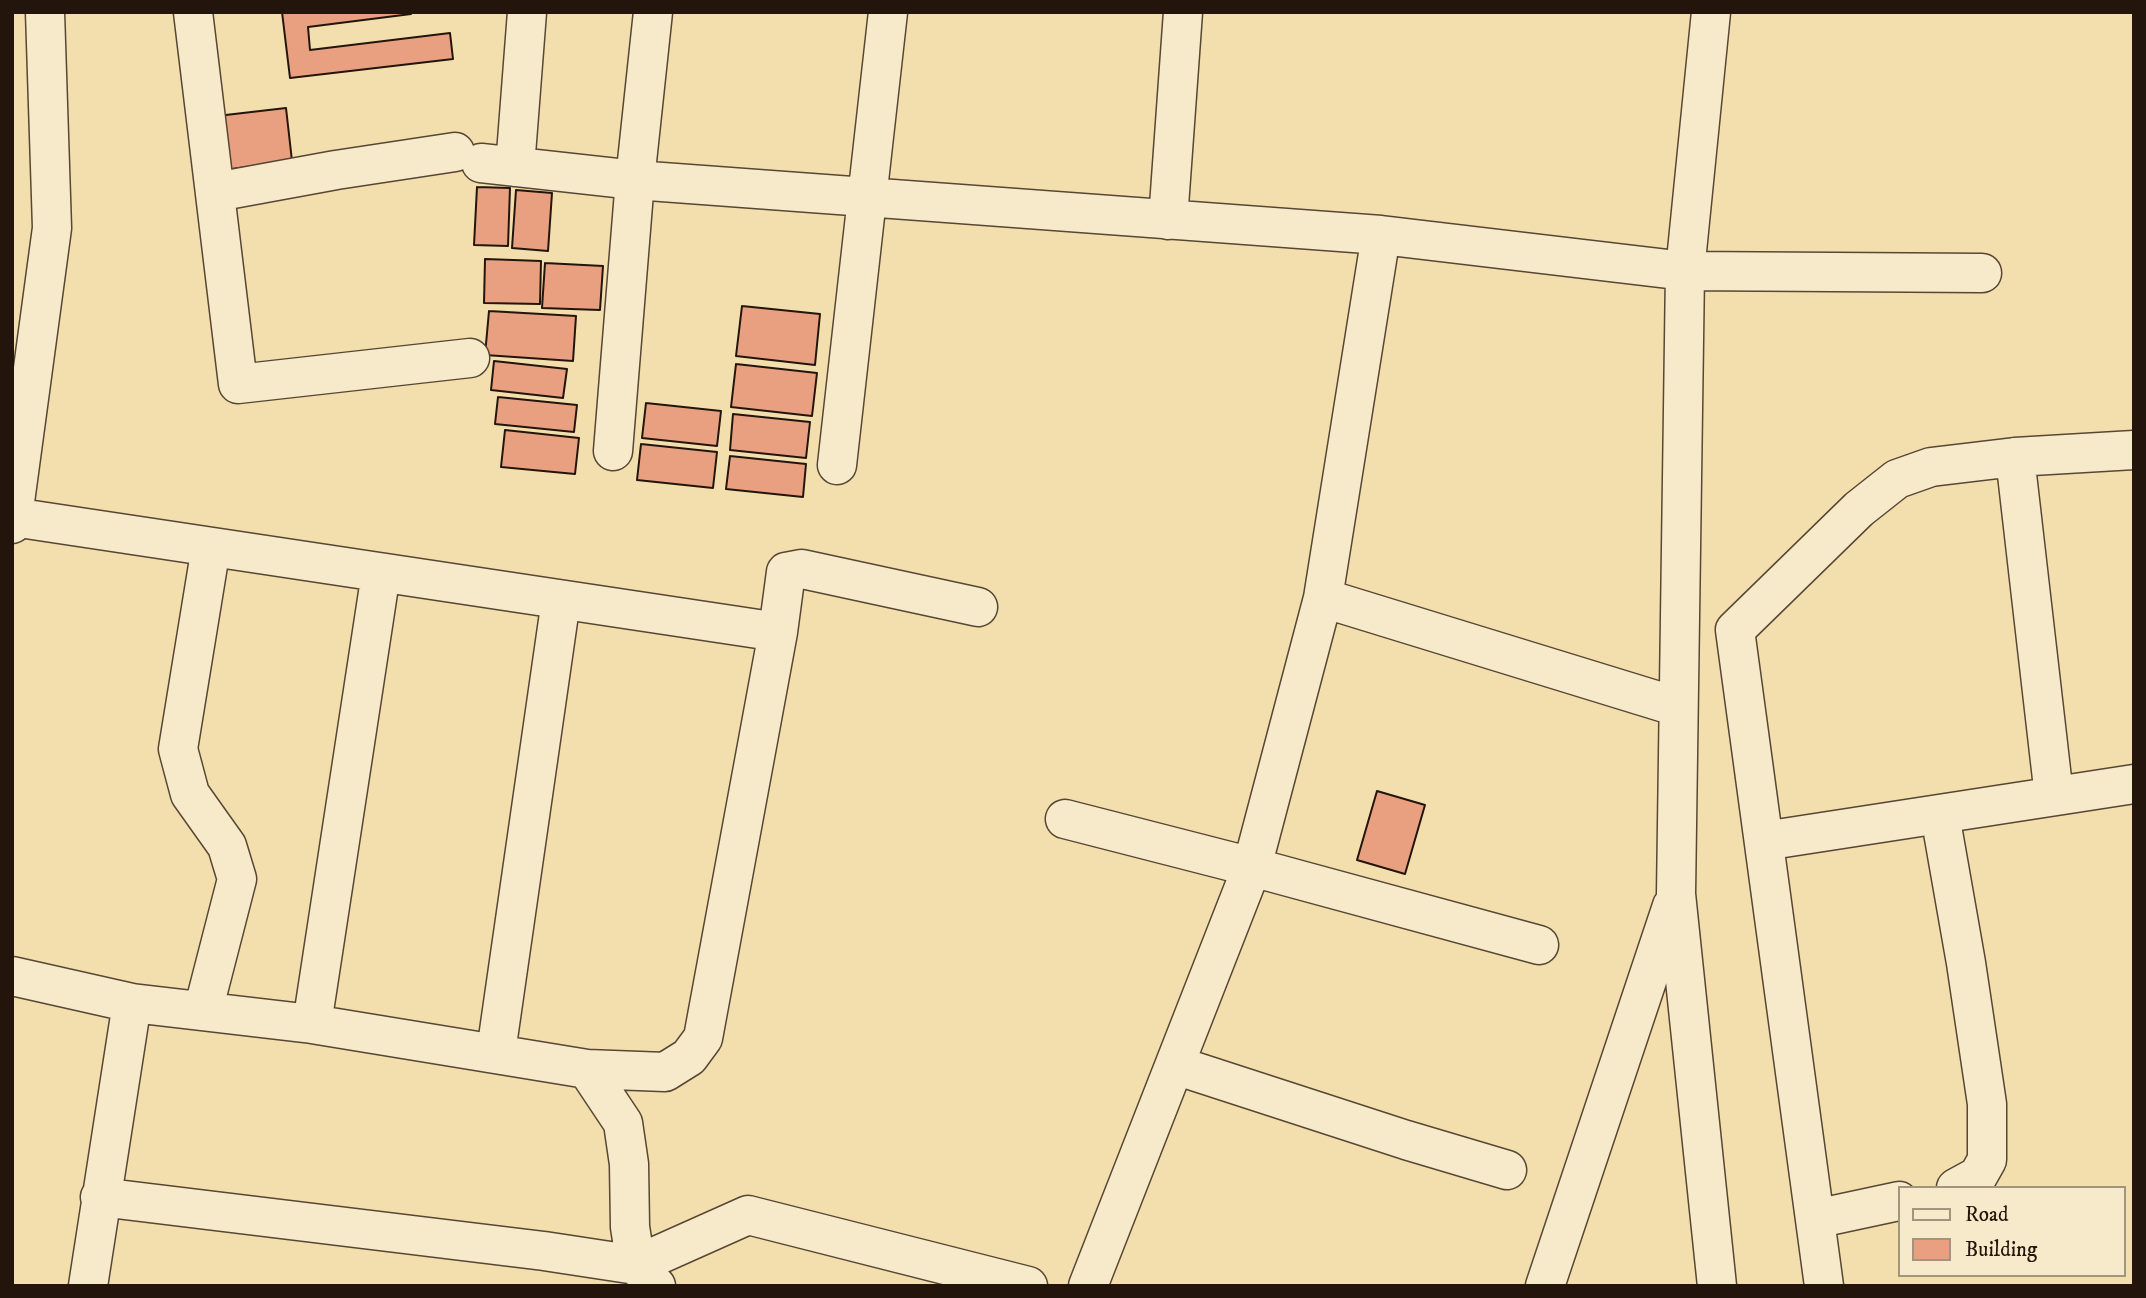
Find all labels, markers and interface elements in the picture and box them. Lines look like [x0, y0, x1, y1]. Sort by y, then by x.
legend [1898, 1186, 2125, 1277]
text: Road [1965, 1202, 2009, 1228]
text: Building [1965, 1237, 2037, 1263]

